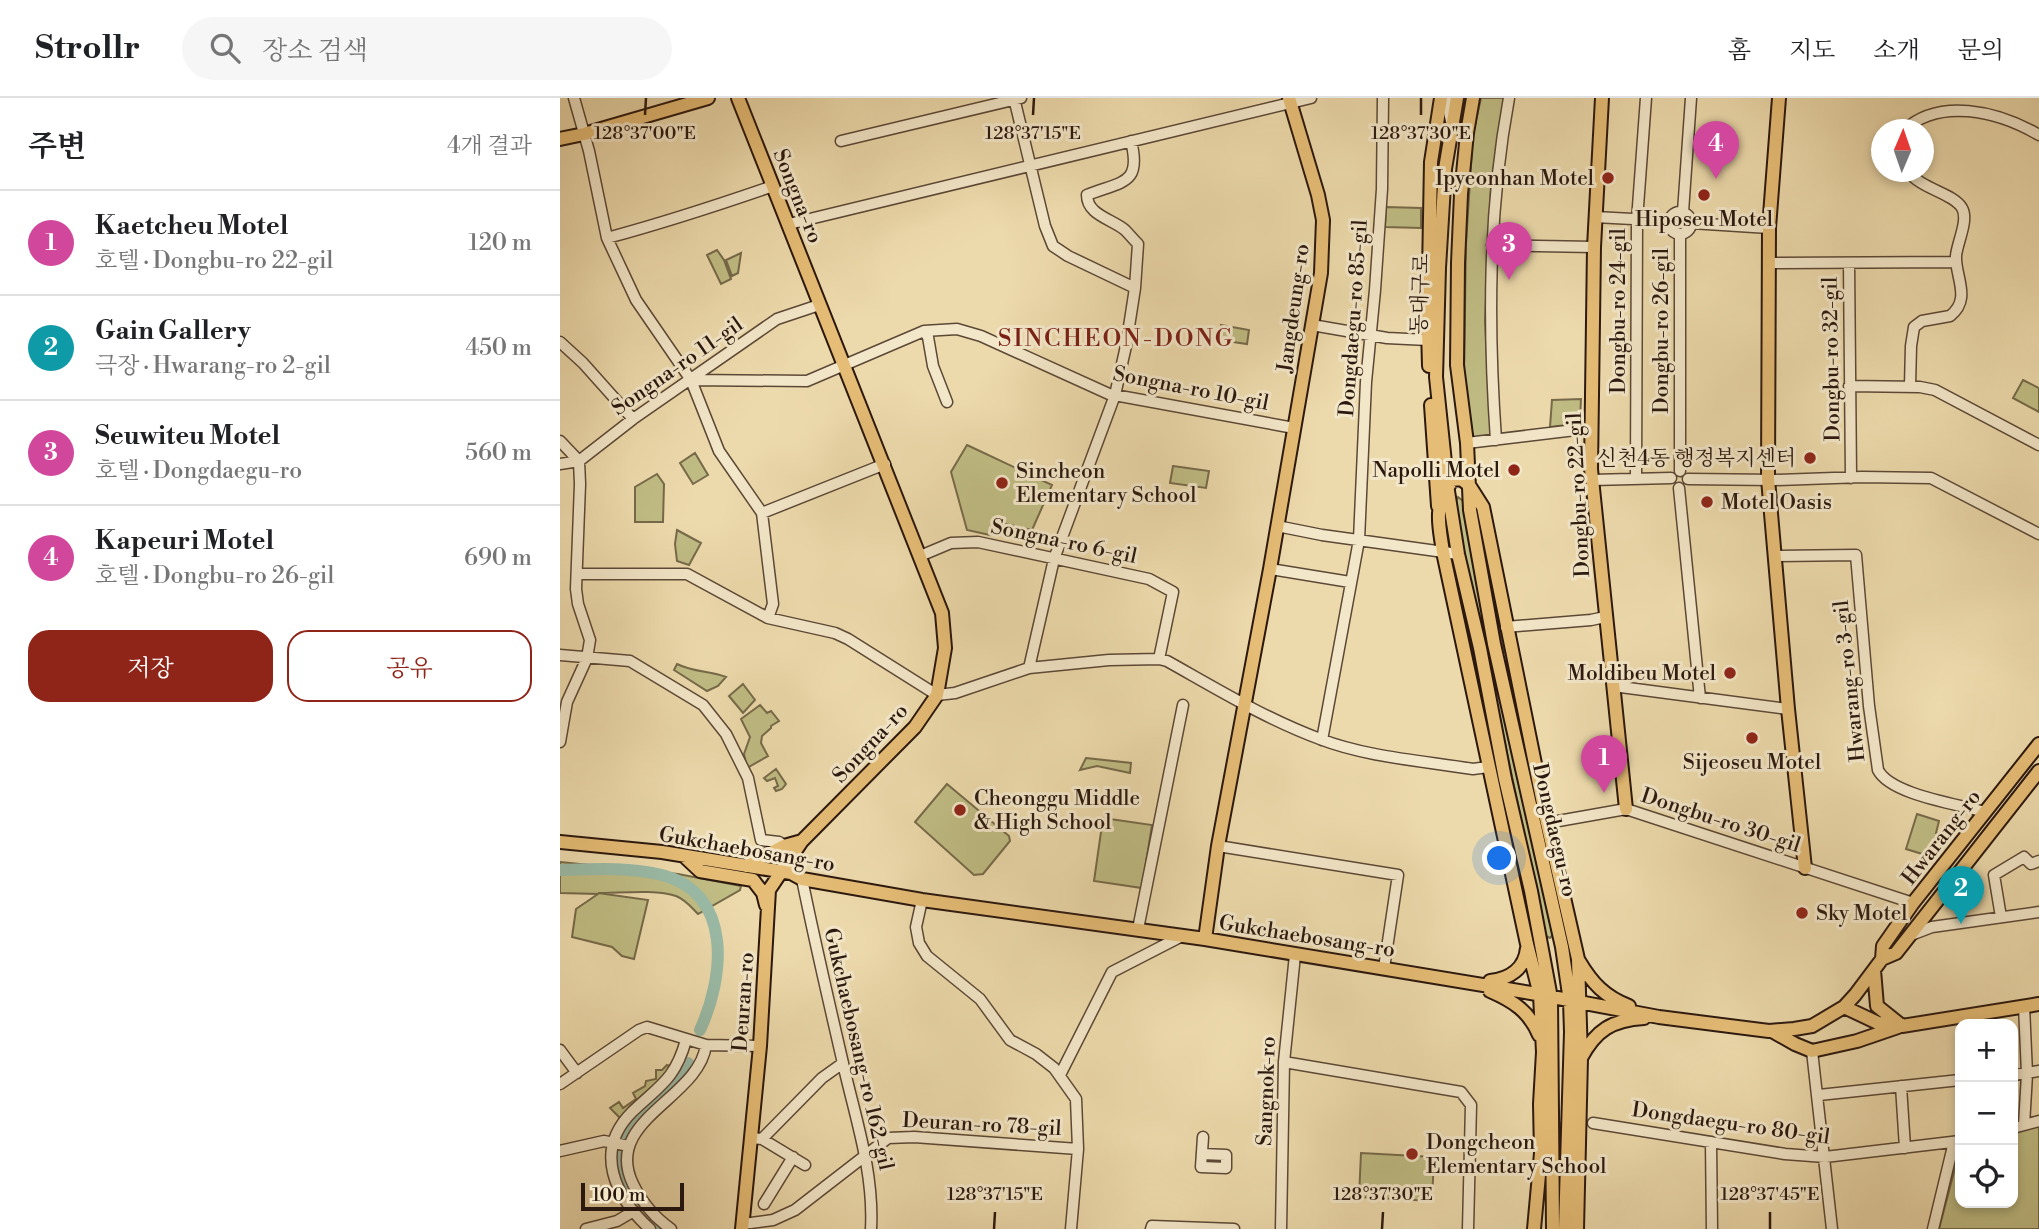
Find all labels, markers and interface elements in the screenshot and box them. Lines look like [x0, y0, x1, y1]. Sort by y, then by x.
search box [182, 17, 672, 80]
text: Strollr [35, 28, 140, 69]
icon: search [206, 29, 244, 67]
text: 장소 검색 [262, 35, 368, 67]
text: 홈 [1728, 36, 1751, 66]
text: 지도 [1789, 36, 1835, 66]
text: 소개 [1873, 36, 1920, 66]
text: 문의 [1958, 36, 2004, 66]
north arrow [1871, 119, 1934, 182]
pin: 4 [1693, 121, 1739, 179]
text: 128°37'00"E [594, 122, 696, 145]
text: 128°37'15"E [985, 122, 1081, 145]
text: 128°37'30"E [1371, 122, 1471, 145]
text: 주변 [28, 128, 86, 166]
text: 4개 결과 [447, 132, 532, 160]
street label: Songna-ro [766, 145, 828, 247]
place label: Ipyeonhan Motel [1435, 166, 1594, 192]
marker: Ipyeonhan Motel [1600, 170, 1616, 186]
marker: Hiposeu Motel [1696, 187, 1712, 203]
place label: Hiposeu Motel [1635, 207, 1773, 233]
text: Kaetcheu Motel [95, 210, 288, 242]
street label: Dongdaegu-ro 85-gil [1334, 219, 1374, 418]
pin: 3 [1486, 222, 1532, 280]
street label: Dongbu-ro 24-gil [1606, 228, 1632, 394]
text: 1 [45, 229, 57, 257]
text: 120 m [468, 229, 532, 257]
street label: Jangdeung-ro [1272, 242, 1316, 375]
text: 호텔 · Dongbu-ro 22-gil [95, 247, 333, 275]
street label: Dongbu-ro 26-gil [1649, 248, 1675, 414]
street label: 동대구로 [1407, 253, 1435, 335]
street label: Dongbu-ro 32-gil [1818, 276, 1846, 441]
street label: Songna-ro 11-gil [607, 312, 748, 422]
text: Gain Gallery [95, 315, 251, 347]
district label: SINCHEON-DONG [998, 324, 1234, 354]
text: 2 [44, 334, 58, 362]
text: 450 m [466, 334, 532, 362]
text: 극장 · Hwarang-ro 2-gil [95, 352, 331, 380]
street label: Songna-ro 10-gil [1111, 361, 1271, 417]
street label: Dongbu-ro 22-gil [1562, 412, 1596, 578]
text: Seuwiteu Motel [95, 420, 280, 452]
text: 3 [44, 439, 58, 467]
text: 560 m [465, 439, 532, 467]
place label: 신천4동 행정복지센터 [1597, 446, 1796, 472]
marker: 신천4동 행정복지센터 [1802, 450, 1818, 466]
text: 호텔 · Dongdaegu-ro [95, 457, 302, 485]
place label: Napolli Motel [1372, 458, 1500, 484]
place label: Sincheon Elementary School [1016, 459, 1196, 509]
marker: Napolli Motel [1506, 462, 1522, 478]
marker: Sincheon Elementary School [994, 475, 1010, 491]
place label: Motel Oasis [1721, 490, 1832, 516]
marker: Motel Oasis [1699, 494, 1715, 510]
street label: Songna-ro 6-gil [988, 514, 1139, 570]
text: Kapeuri Motel [95, 525, 274, 557]
text: 4 [43, 544, 59, 572]
text: 690 m [464, 544, 532, 572]
text: 호텔 · Dongbu-ro 26-gil [95, 562, 334, 590]
street label: Hwarang-ro 3-gil [1829, 599, 1871, 763]
button: 저장 [28, 630, 273, 702]
button: 공유 [287, 630, 532, 702]
place label: Moldibeu Motel [1567, 661, 1716, 687]
marker: Moldibeu Motel [1722, 665, 1738, 681]
street label: Songna-ro [827, 698, 914, 789]
marker: Sijeoseu Motel [1744, 730, 1760, 746]
pin: 1 [1581, 735, 1627, 793]
place label: Sijeoseu Motel [1683, 750, 1821, 776]
street label: Dongdaegu-ro [1526, 761, 1582, 900]
street label: Dongbu-ro 30-gil [1637, 783, 1804, 859]
street label: Hwarang-ro [1896, 785, 1987, 891]
place label: Cheonggu Middle & High School [974, 786, 1140, 836]
marker: Cheonggu Middle & High School [952, 802, 968, 818]
street label: Gukchaebosang-ro [657, 822, 837, 878]
your location [1482, 841, 1516, 875]
pin: 2 [1938, 866, 1984, 924]
place label: Sky Motel [1816, 901, 1908, 927]
marker: Sky Motel [1794, 905, 1810, 921]
street label: Gukchaebosang-ro [1217, 910, 1397, 964]
street label: Gukchaebosang-ro 162-gil [817, 926, 899, 1173]
street label: Deuran-ro [728, 951, 760, 1053]
map controls [1955, 1019, 2018, 1208]
button: + [1955, 1019, 2018, 1082]
street label: Sangnok-ro [1252, 1036, 1282, 1146]
button: − [1955, 1082, 2018, 1145]
street label: Dongdaegu-ro 80-gil [1630, 1097, 1832, 1151]
street label: Deuran-ro 78-gil [902, 1108, 1062, 1142]
place label: Dongcheon Elementary School [1426, 1130, 1606, 1180]
button: locate [1955, 1145, 2018, 1208]
marker: Dongcheon Elementary School [1404, 1146, 1420, 1162]
scale bar [581, 1180, 684, 1212]
text: 100 m [592, 1183, 645, 1207]
text: 128°37'15"E [947, 1183, 1043, 1206]
text: 128°37'30"E [1333, 1183, 1433, 1206]
text: 128°37'45"E [1721, 1183, 1819, 1206]

